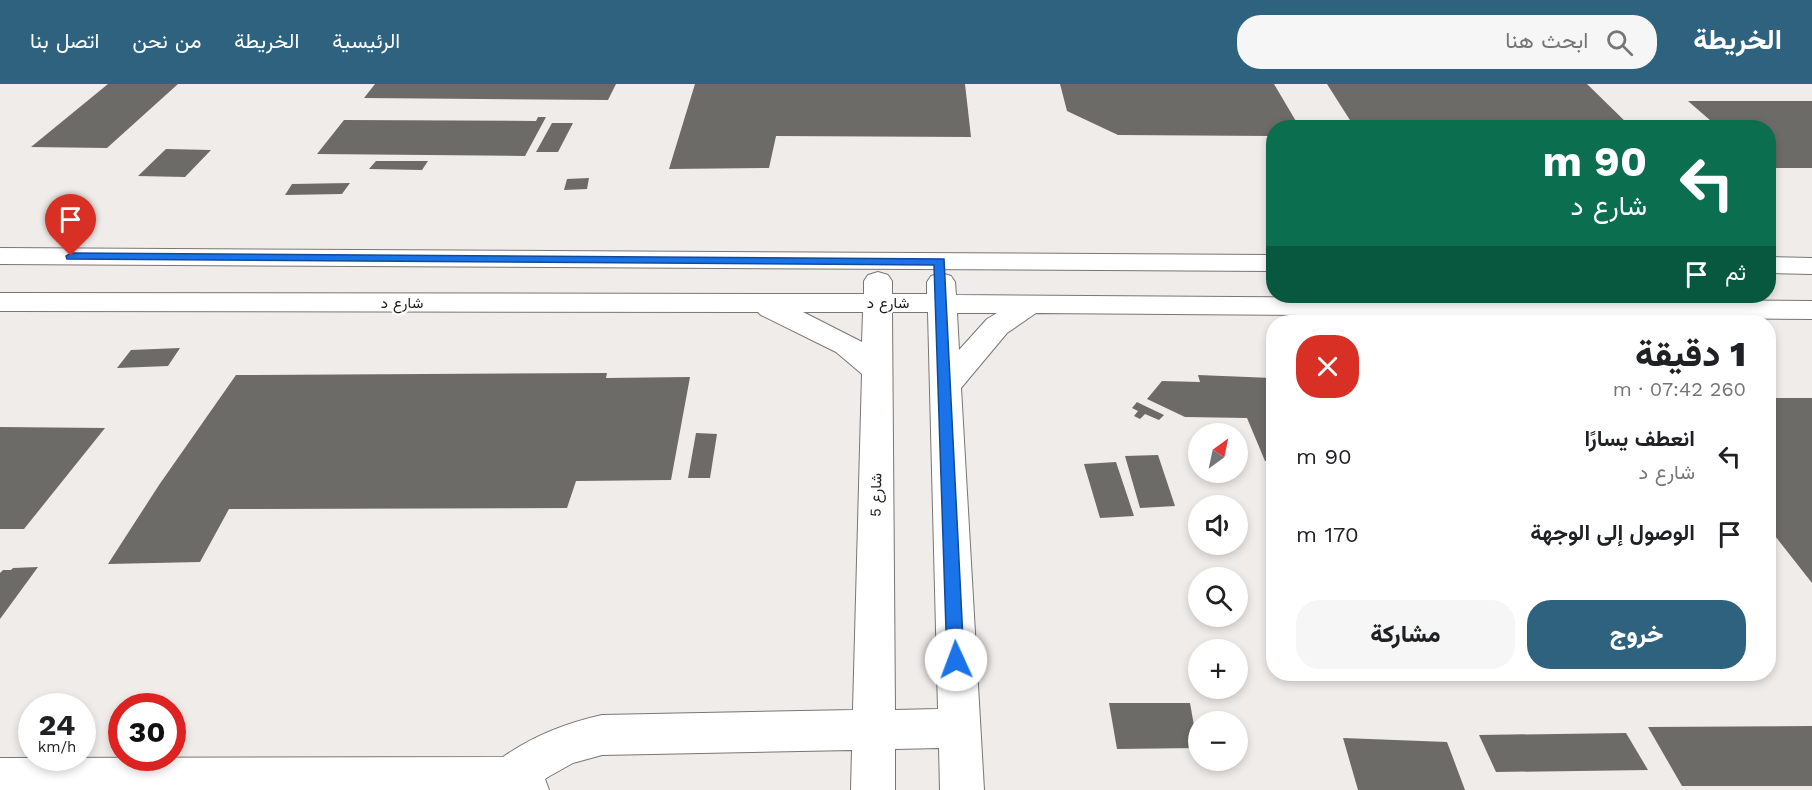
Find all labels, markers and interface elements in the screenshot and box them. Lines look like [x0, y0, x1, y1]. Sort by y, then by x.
search box [1237, 15, 1657, 69]
text: الخريطة [1693, 23, 1782, 56]
icon: search [1603, 26, 1636, 59]
text: اتصل بنا [30, 28, 99, 53]
text: من نحن [132, 28, 201, 53]
text: الخريطة [234, 28, 299, 53]
text: الرئيسية [332, 28, 400, 53]
text: ابحث هنا [1505, 28, 1588, 53]
text: 90 m [1543, 137, 1647, 186]
icon: left [1668, 144, 1746, 222]
text: شارع د [1571, 190, 1647, 222]
pin [45, 194, 96, 256]
icon: arrive [54, 203, 87, 236]
icon: arrive [1680, 258, 1713, 291]
text: ثم [1725, 260, 1746, 285]
street label: شارع د [381, 294, 423, 314]
street label: شارع د [867, 294, 909, 314]
text: 1 دقيقة [1635, 333, 1746, 375]
button: close [1296, 335, 1359, 398]
text: 260 m · 07:42 [1613, 377, 1746, 401]
north arrow [1188, 423, 1248, 483]
map controls [1188, 423, 1248, 771]
text: انعطف يسارًا [1585, 426, 1695, 451]
icon: left [1713, 440, 1746, 473]
text: 90 m [1296, 444, 1352, 469]
text: شارع د [1638, 460, 1695, 484]
street label: شارع 5 [867, 473, 887, 517]
button: sound [1188, 495, 1248, 555]
icon: arrive [1713, 518, 1746, 551]
text: الوصول إلى الوجهة [1530, 520, 1695, 545]
text: 170 m [1296, 522, 1359, 547]
button: search [1188, 567, 1248, 627]
button: مشاركة [1296, 600, 1515, 669]
button: خروج [1527, 600, 1746, 669]
position arrow [924, 628, 988, 692]
button: + [1188, 639, 1248, 699]
speed limit sign: 30 [108, 693, 186, 771]
text: 24 [39, 707, 75, 742]
button: − [1188, 711, 1248, 771]
text: km/h [38, 738, 76, 756]

